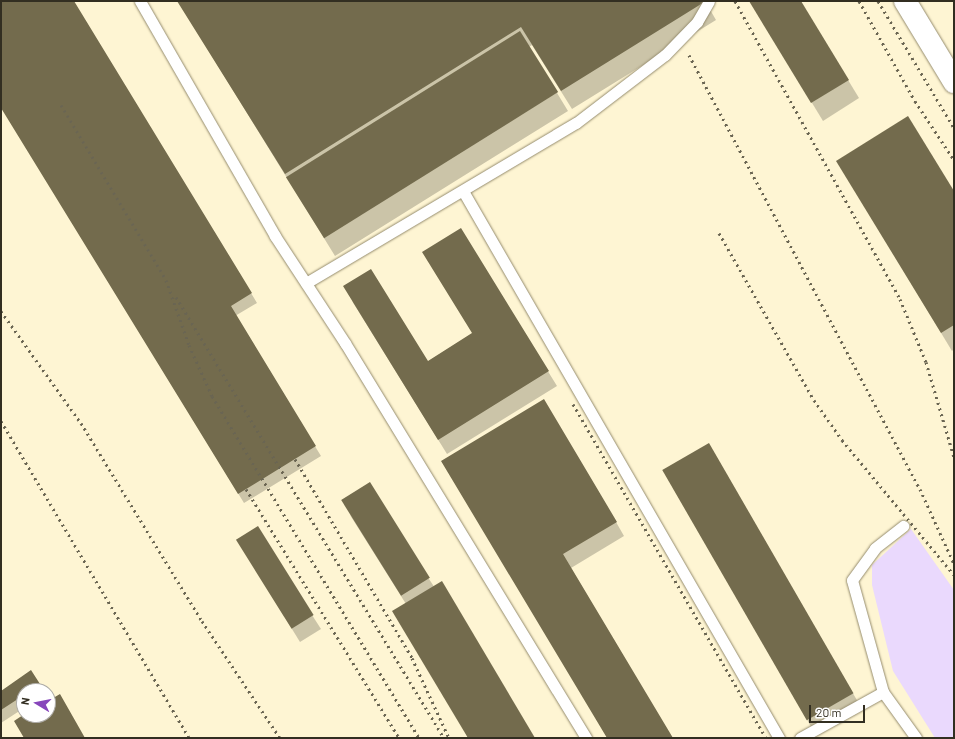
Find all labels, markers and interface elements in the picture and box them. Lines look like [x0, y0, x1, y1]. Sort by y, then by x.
north arrow [16, 683, 56, 723]
text: N [18, 696, 32, 706]
scale bar [811, 697, 867, 723]
text: 20 m [816, 705, 842, 719]

